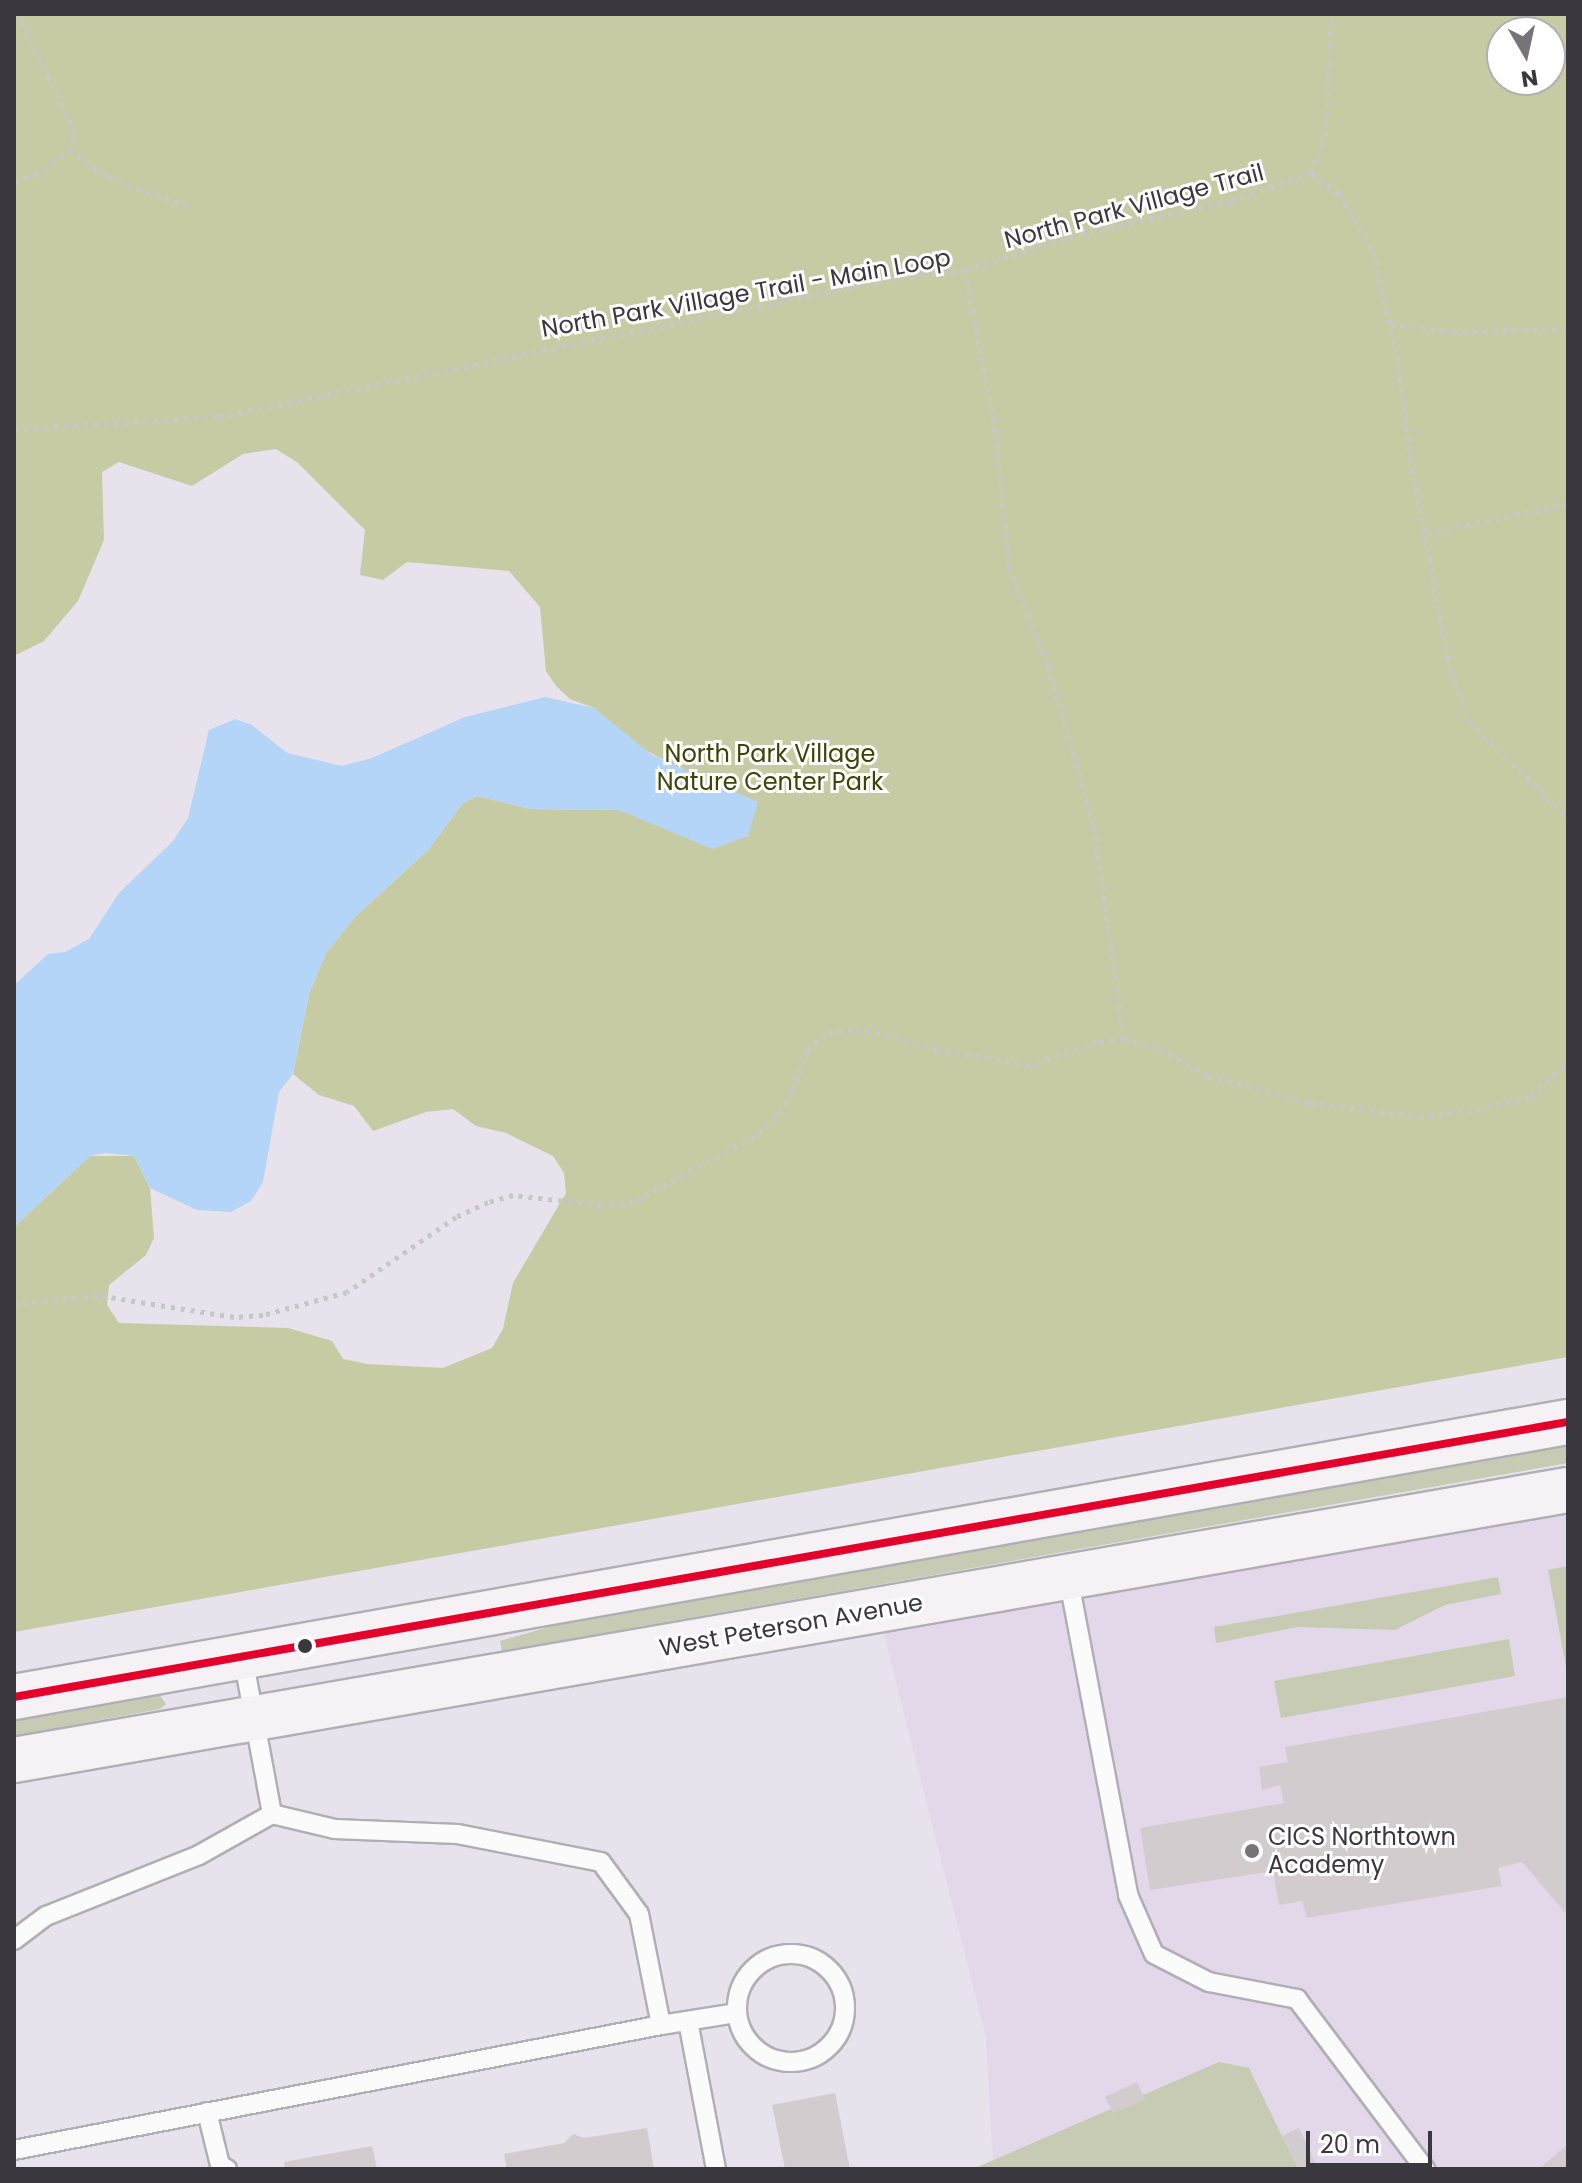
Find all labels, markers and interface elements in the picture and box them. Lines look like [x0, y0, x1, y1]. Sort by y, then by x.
north arrow [1486, 16, 1566, 96]
text: N [1519, 62, 1540, 95]
street label: North Park Village Trail [1001, 158, 1267, 254]
street label: North Park Village Trail - Main Loop [539, 243, 953, 343]
park label: North Park Village Nature Center Park [657, 740, 883, 796]
street label: West Peterson Avenue [657, 1588, 925, 1662]
unlabelled marker [297, 1638, 313, 1654]
place label: CICS Northtown Academy [1268, 1823, 1456, 1879]
marker: CICS Northtown Academy [1243, 1842, 1261, 1860]
scale bar [1310, 2115, 1436, 2165]
text: 20 m [1320, 2128, 1380, 2161]

